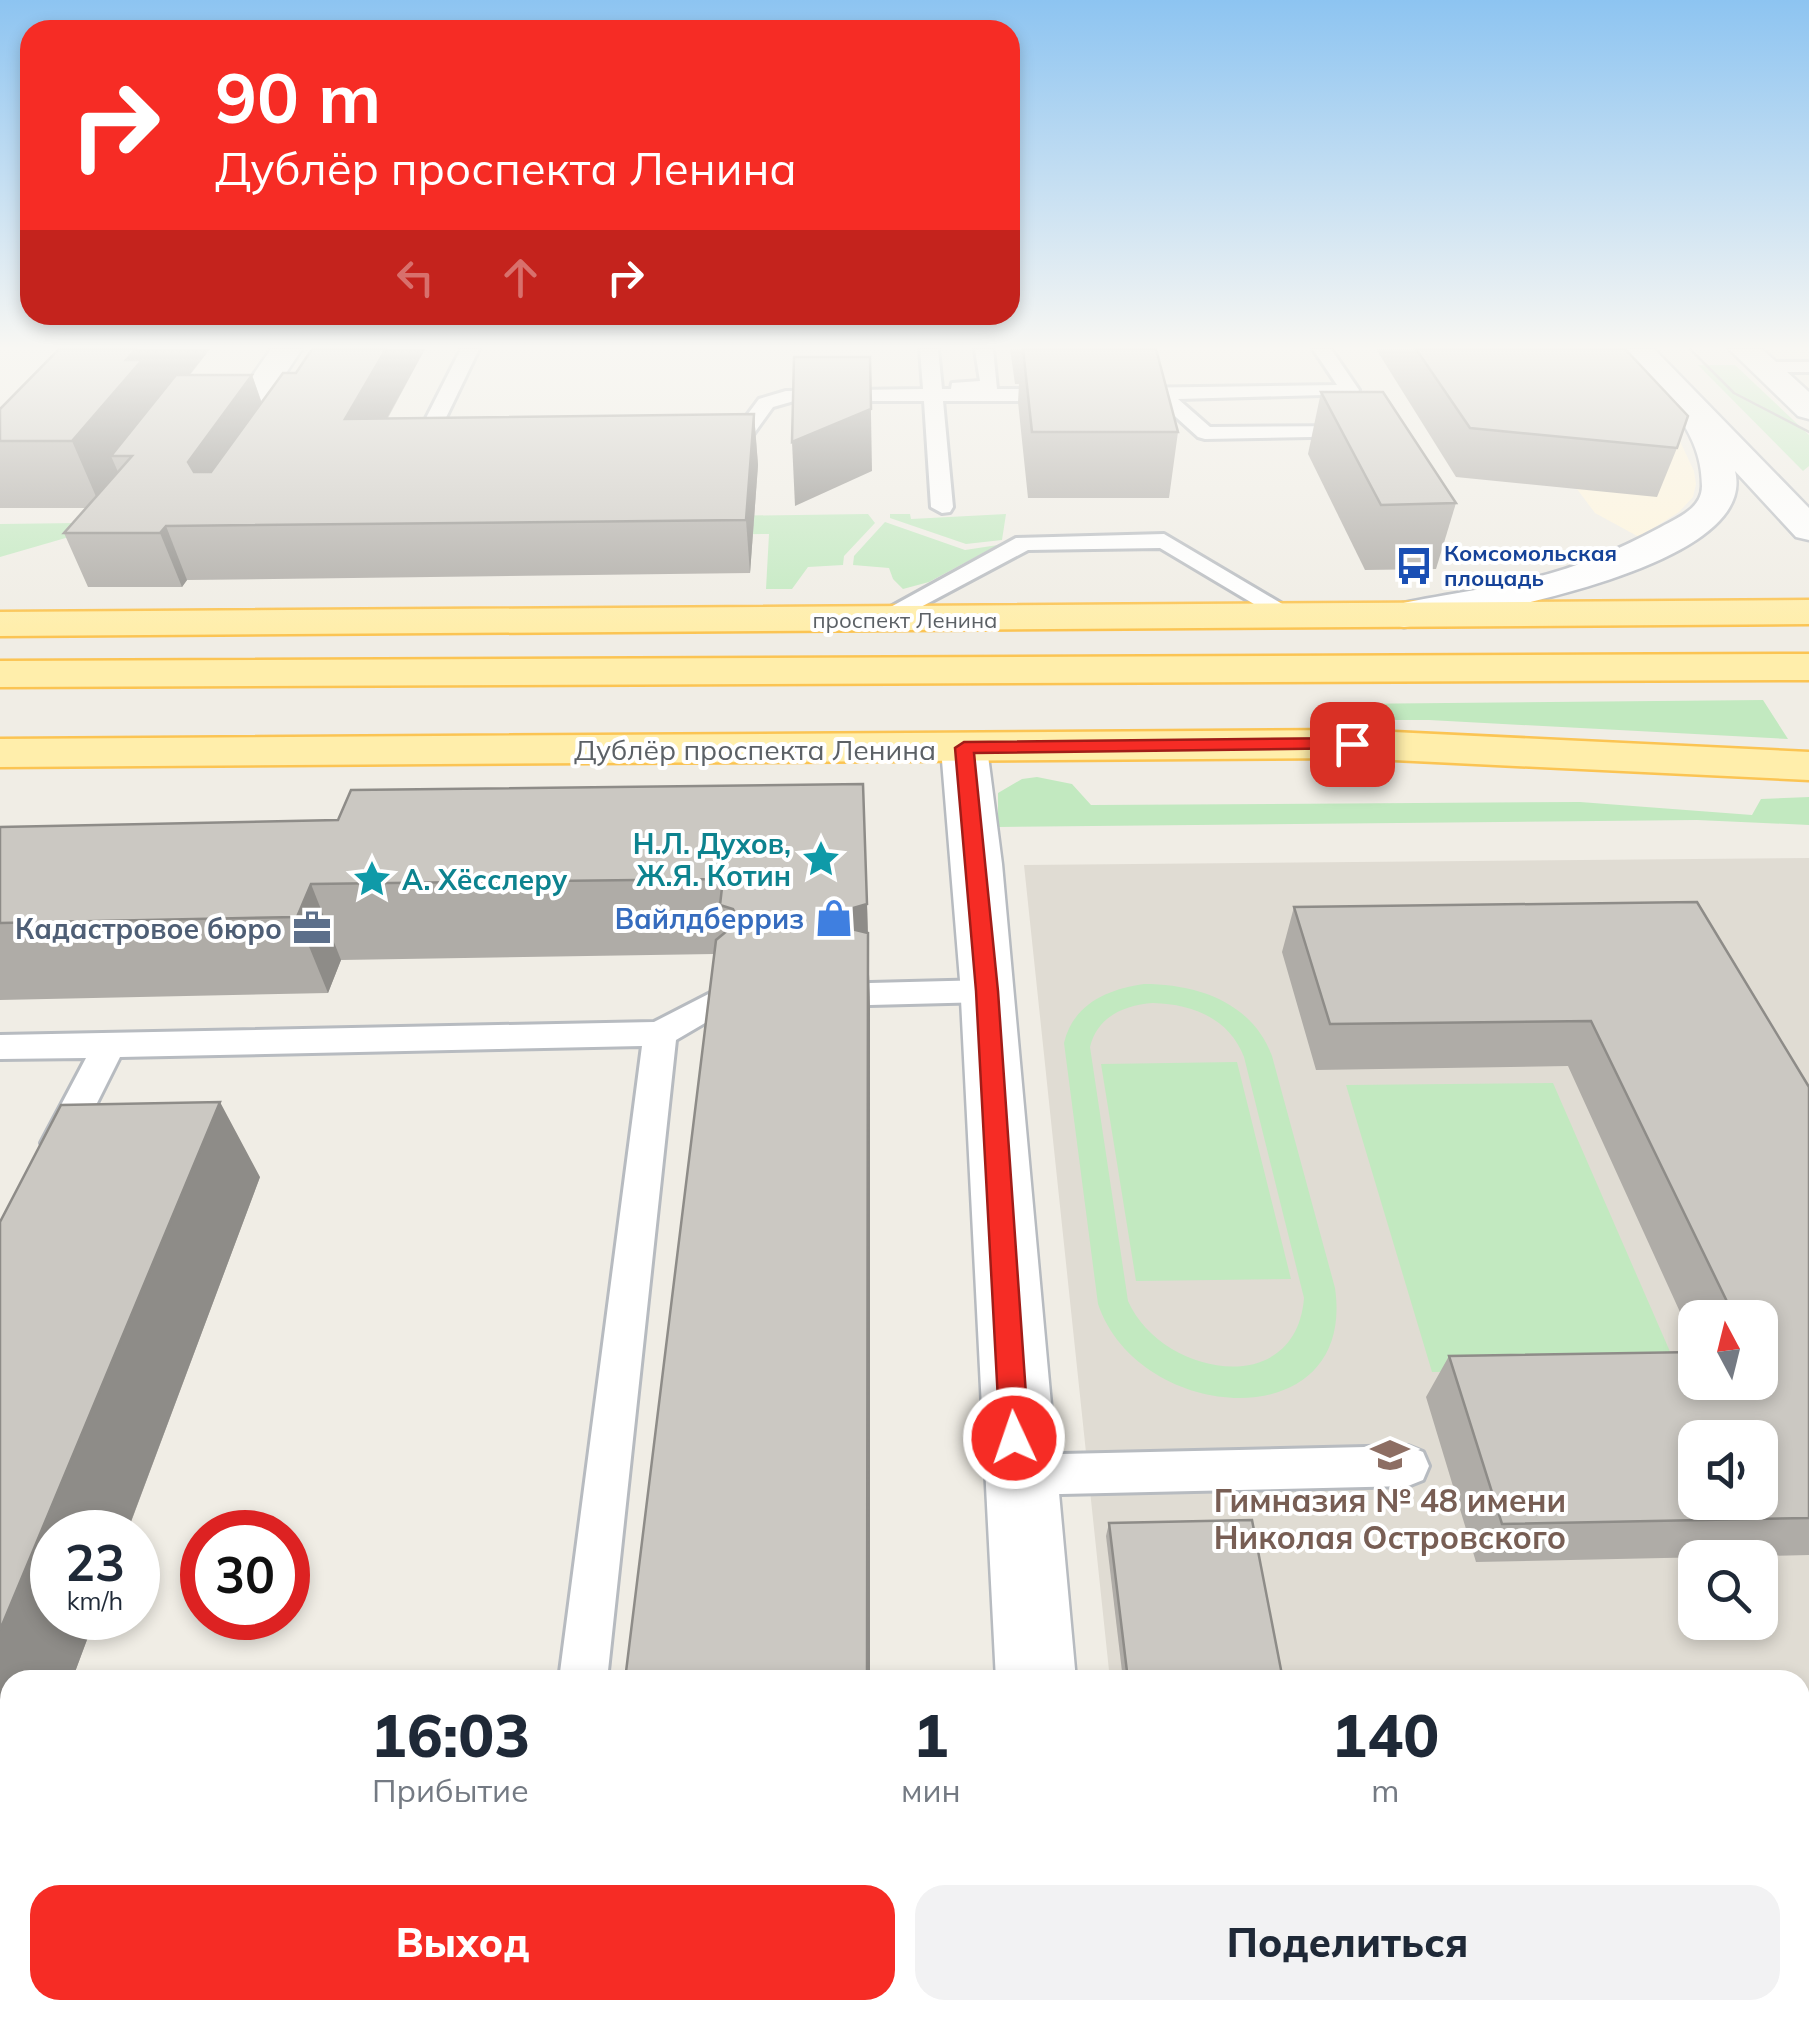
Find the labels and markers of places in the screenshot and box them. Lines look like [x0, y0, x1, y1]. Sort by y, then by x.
place label: Комсомольская площадь [1444, 539, 1617, 592]
bus stop icon: Комсомольская площадь [1393, 545, 1435, 587]
pin [1310, 702, 1395, 787]
place label: Н.Л. Духов, Ж.Я. Котин [633, 826, 791, 893]
place icon: Н.Л. Духов, Ж.Я. Котин [800, 838, 842, 880]
place icon: А. Хёсслеру [351, 858, 393, 900]
place label: А. Хёсслеру [402, 862, 568, 897]
shop icon: Вайлдберриз [813, 897, 855, 939]
place label: Вайлдберриз [615, 901, 804, 936]
office icon: Кадастровое бюро [291, 907, 333, 949]
place label: Кадастровое бюро [15, 911, 282, 946]
school or university icon: Гимназия № 48 имени Николая Островского [1369, 1434, 1411, 1476]
place label: Гимназия № 48 имени Николая Островского [1214, 1480, 1566, 1557]

